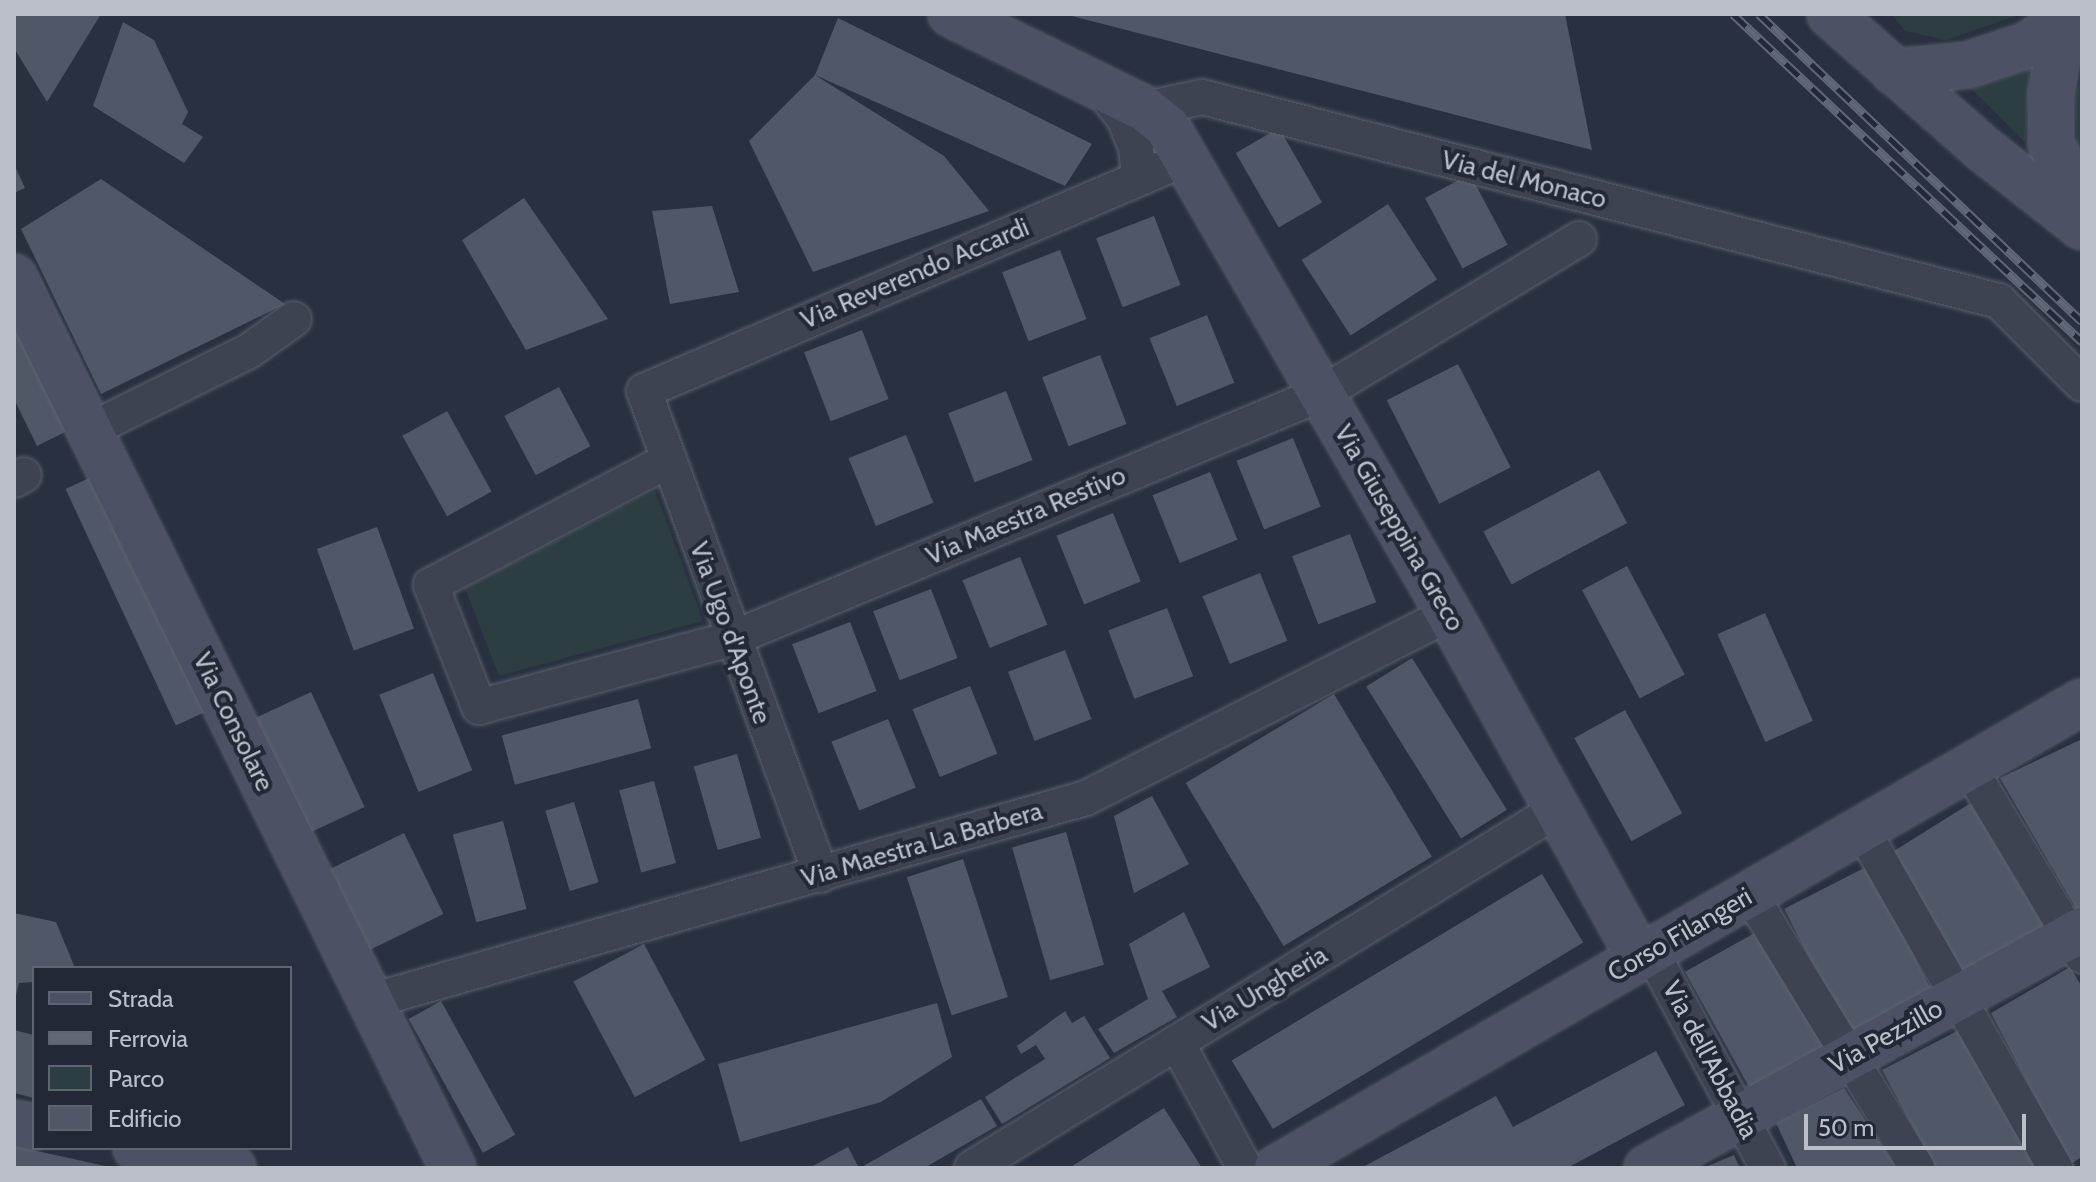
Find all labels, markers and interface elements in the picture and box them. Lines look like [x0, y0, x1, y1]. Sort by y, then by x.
street label: Via del Monaco [1438, 144, 1610, 216]
street label: Via Reverendo Accardi [796, 212, 1034, 336]
street label: Via Giuseppina Greco [1327, 419, 1471, 637]
street label: Via Maestra Restivo [921, 460, 1131, 572]
street label: Via Ugo d'Aponte [683, 538, 777, 728]
street label: Via Consolare [186, 648, 280, 796]
street label: Via Maestra La Barbera [798, 796, 1046, 894]
street label: Corso Filangeri [1602, 881, 1758, 989]
street label: Via Ungheria [1197, 939, 1333, 1039]
legend [32, 966, 292, 1150]
street label: Via dell'Abbadia [1655, 976, 1765, 1144]
text: Strada [108, 984, 174, 1013]
street label: Via Pezzillo [1824, 993, 1948, 1081]
text: Ferrovia [108, 1024, 188, 1053]
text: Parco [108, 1064, 164, 1093]
scale bar [1808, 1098, 2030, 1148]
text: Edificio [108, 1104, 182, 1133]
text: 50 m [1818, 1113, 1874, 1142]

